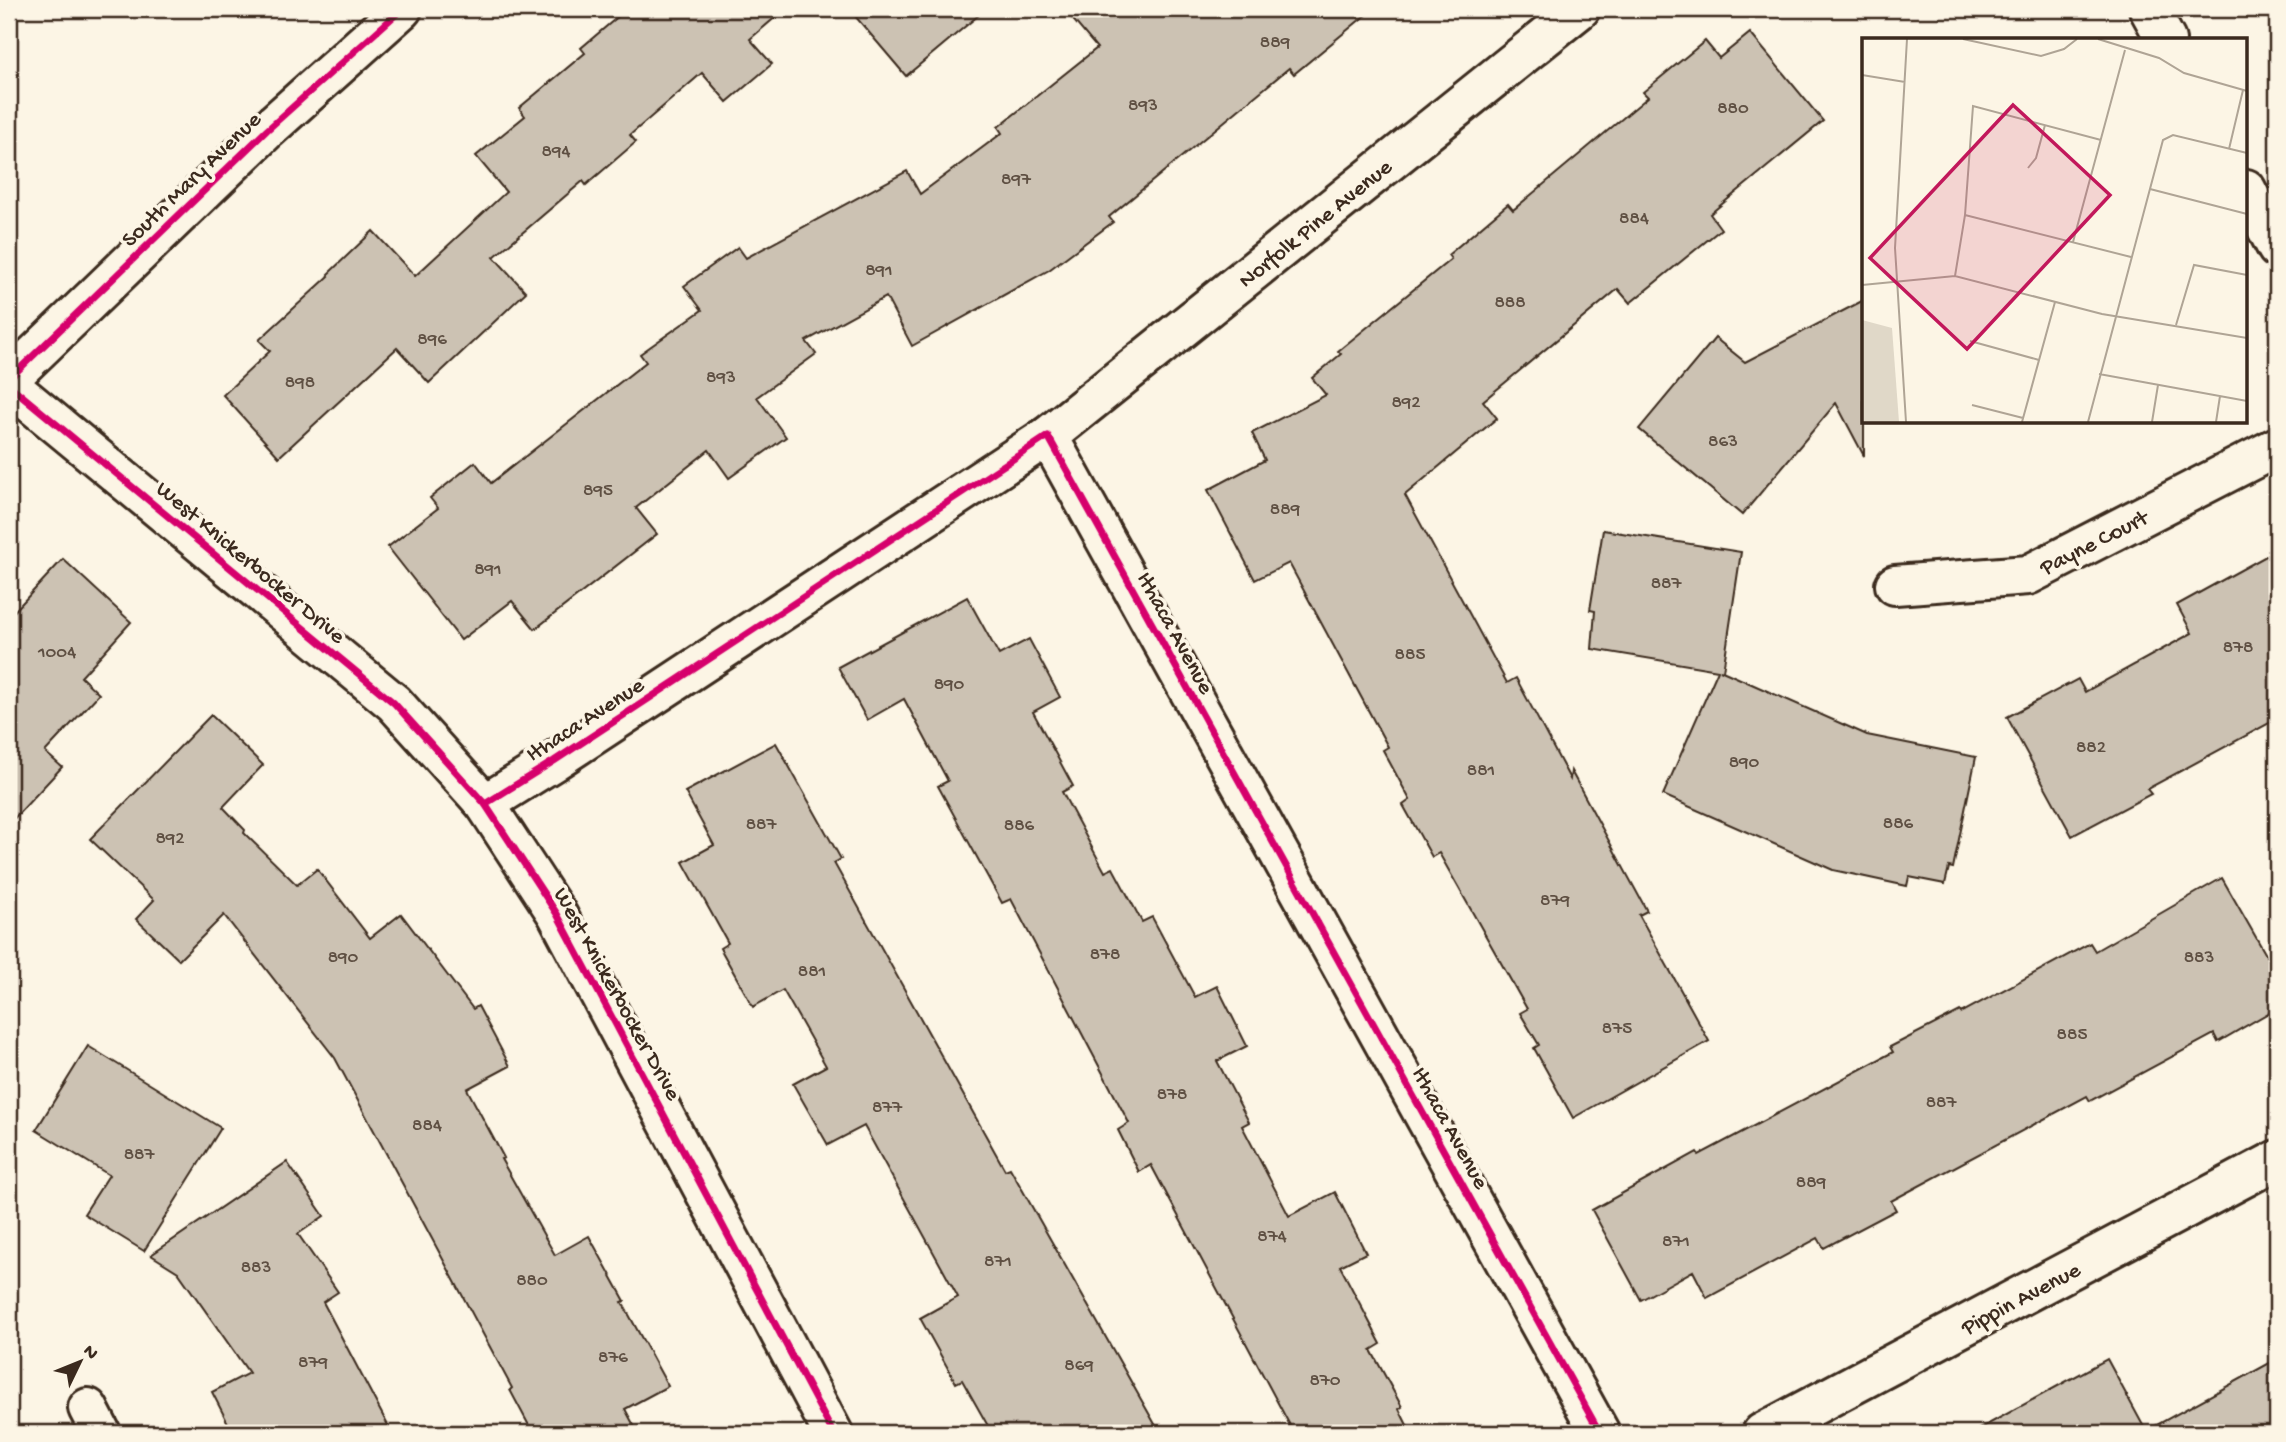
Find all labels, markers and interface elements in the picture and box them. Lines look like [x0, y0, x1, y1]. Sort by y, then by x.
house number: 889 [1260, 32, 1291, 55]
inset map [1862, 38, 2248, 424]
house number: 893 [1128, 95, 1158, 118]
house number: 880 [1717, 98, 1749, 121]
street label: South Mary Avenue [117, 106, 269, 254]
house number: 894 [542, 141, 570, 164]
street label: Norfolk Pine Avenue [1234, 154, 1399, 295]
house number: 897 [1001, 169, 1032, 192]
house number: 884 [1619, 208, 1649, 231]
house number: 891 [865, 260, 893, 283]
house number: 888 [1494, 292, 1526, 315]
house number: 896 [417, 329, 447, 352]
house number: 893 [706, 367, 736, 390]
house number: 898 [285, 372, 315, 395]
house number: 892 [1391, 392, 1421, 415]
house number: 863 [1708, 431, 1738, 454]
street label: West Knickerbocker Drive [149, 476, 351, 652]
house number: 895 [583, 480, 613, 503]
house number: 889 [1270, 499, 1301, 522]
street label: Payne Court [2035, 505, 2155, 583]
house number: 891 [474, 559, 502, 582]
street label: Ithaca Avenue [1129, 568, 1219, 700]
house number: 887 [1651, 573, 1682, 596]
house number: 878 [2223, 637, 2253, 660]
house number: 1004 [37, 642, 76, 665]
house number: 885 [1395, 644, 1425, 667]
street label: Ithaca Avenue [522, 672, 651, 769]
house number: 890 [934, 674, 965, 697]
house number: 882 [2076, 737, 2106, 760]
house number: 890 [1729, 752, 1760, 775]
house number: 881 [1467, 760, 1495, 783]
house number: 886 [1883, 813, 1914, 836]
house number: 887 [746, 814, 777, 837]
house number: 886 [1004, 815, 1035, 838]
house number: 892 [155, 828, 185, 851]
street label: West Knickerbocker Drive [546, 884, 686, 1107]
house number: 879 [1540, 890, 1570, 913]
house number: 878 [1090, 944, 1120, 967]
house number: 890 [328, 947, 359, 970]
house number: 883 [2184, 947, 2214, 970]
house number: 881 [798, 961, 826, 984]
house number: 875 [1602, 1018, 1632, 1041]
house number: 885 [2057, 1024, 2087, 1047]
street label: Ithaca Avenue [1404, 1063, 1494, 1195]
house number: 878 [1157, 1084, 1187, 1107]
house number: 887 [1926, 1092, 1957, 1115]
house number: 877 [872, 1097, 903, 1120]
house number: 884 [412, 1115, 442, 1138]
house number: 887 [124, 1144, 155, 1167]
house number: 889 [1796, 1172, 1827, 1195]
house number: 874 [1257, 1226, 1287, 1249]
house number: 871 [1662, 1231, 1690, 1254]
house number: 871 [984, 1251, 1012, 1274]
house number: 883 [241, 1257, 271, 1280]
street label: Pippin Avenue [1957, 1257, 2087, 1343]
house number: 880 [516, 1270, 548, 1293]
north arrow [46, 1326, 116, 1396]
text: N [77, 1340, 103, 1365]
house number: 876 [598, 1347, 628, 1370]
house number: 879 [298, 1352, 328, 1375]
house number: 869 [1064, 1355, 1094, 1378]
house number: 870 [1309, 1370, 1341, 1393]

